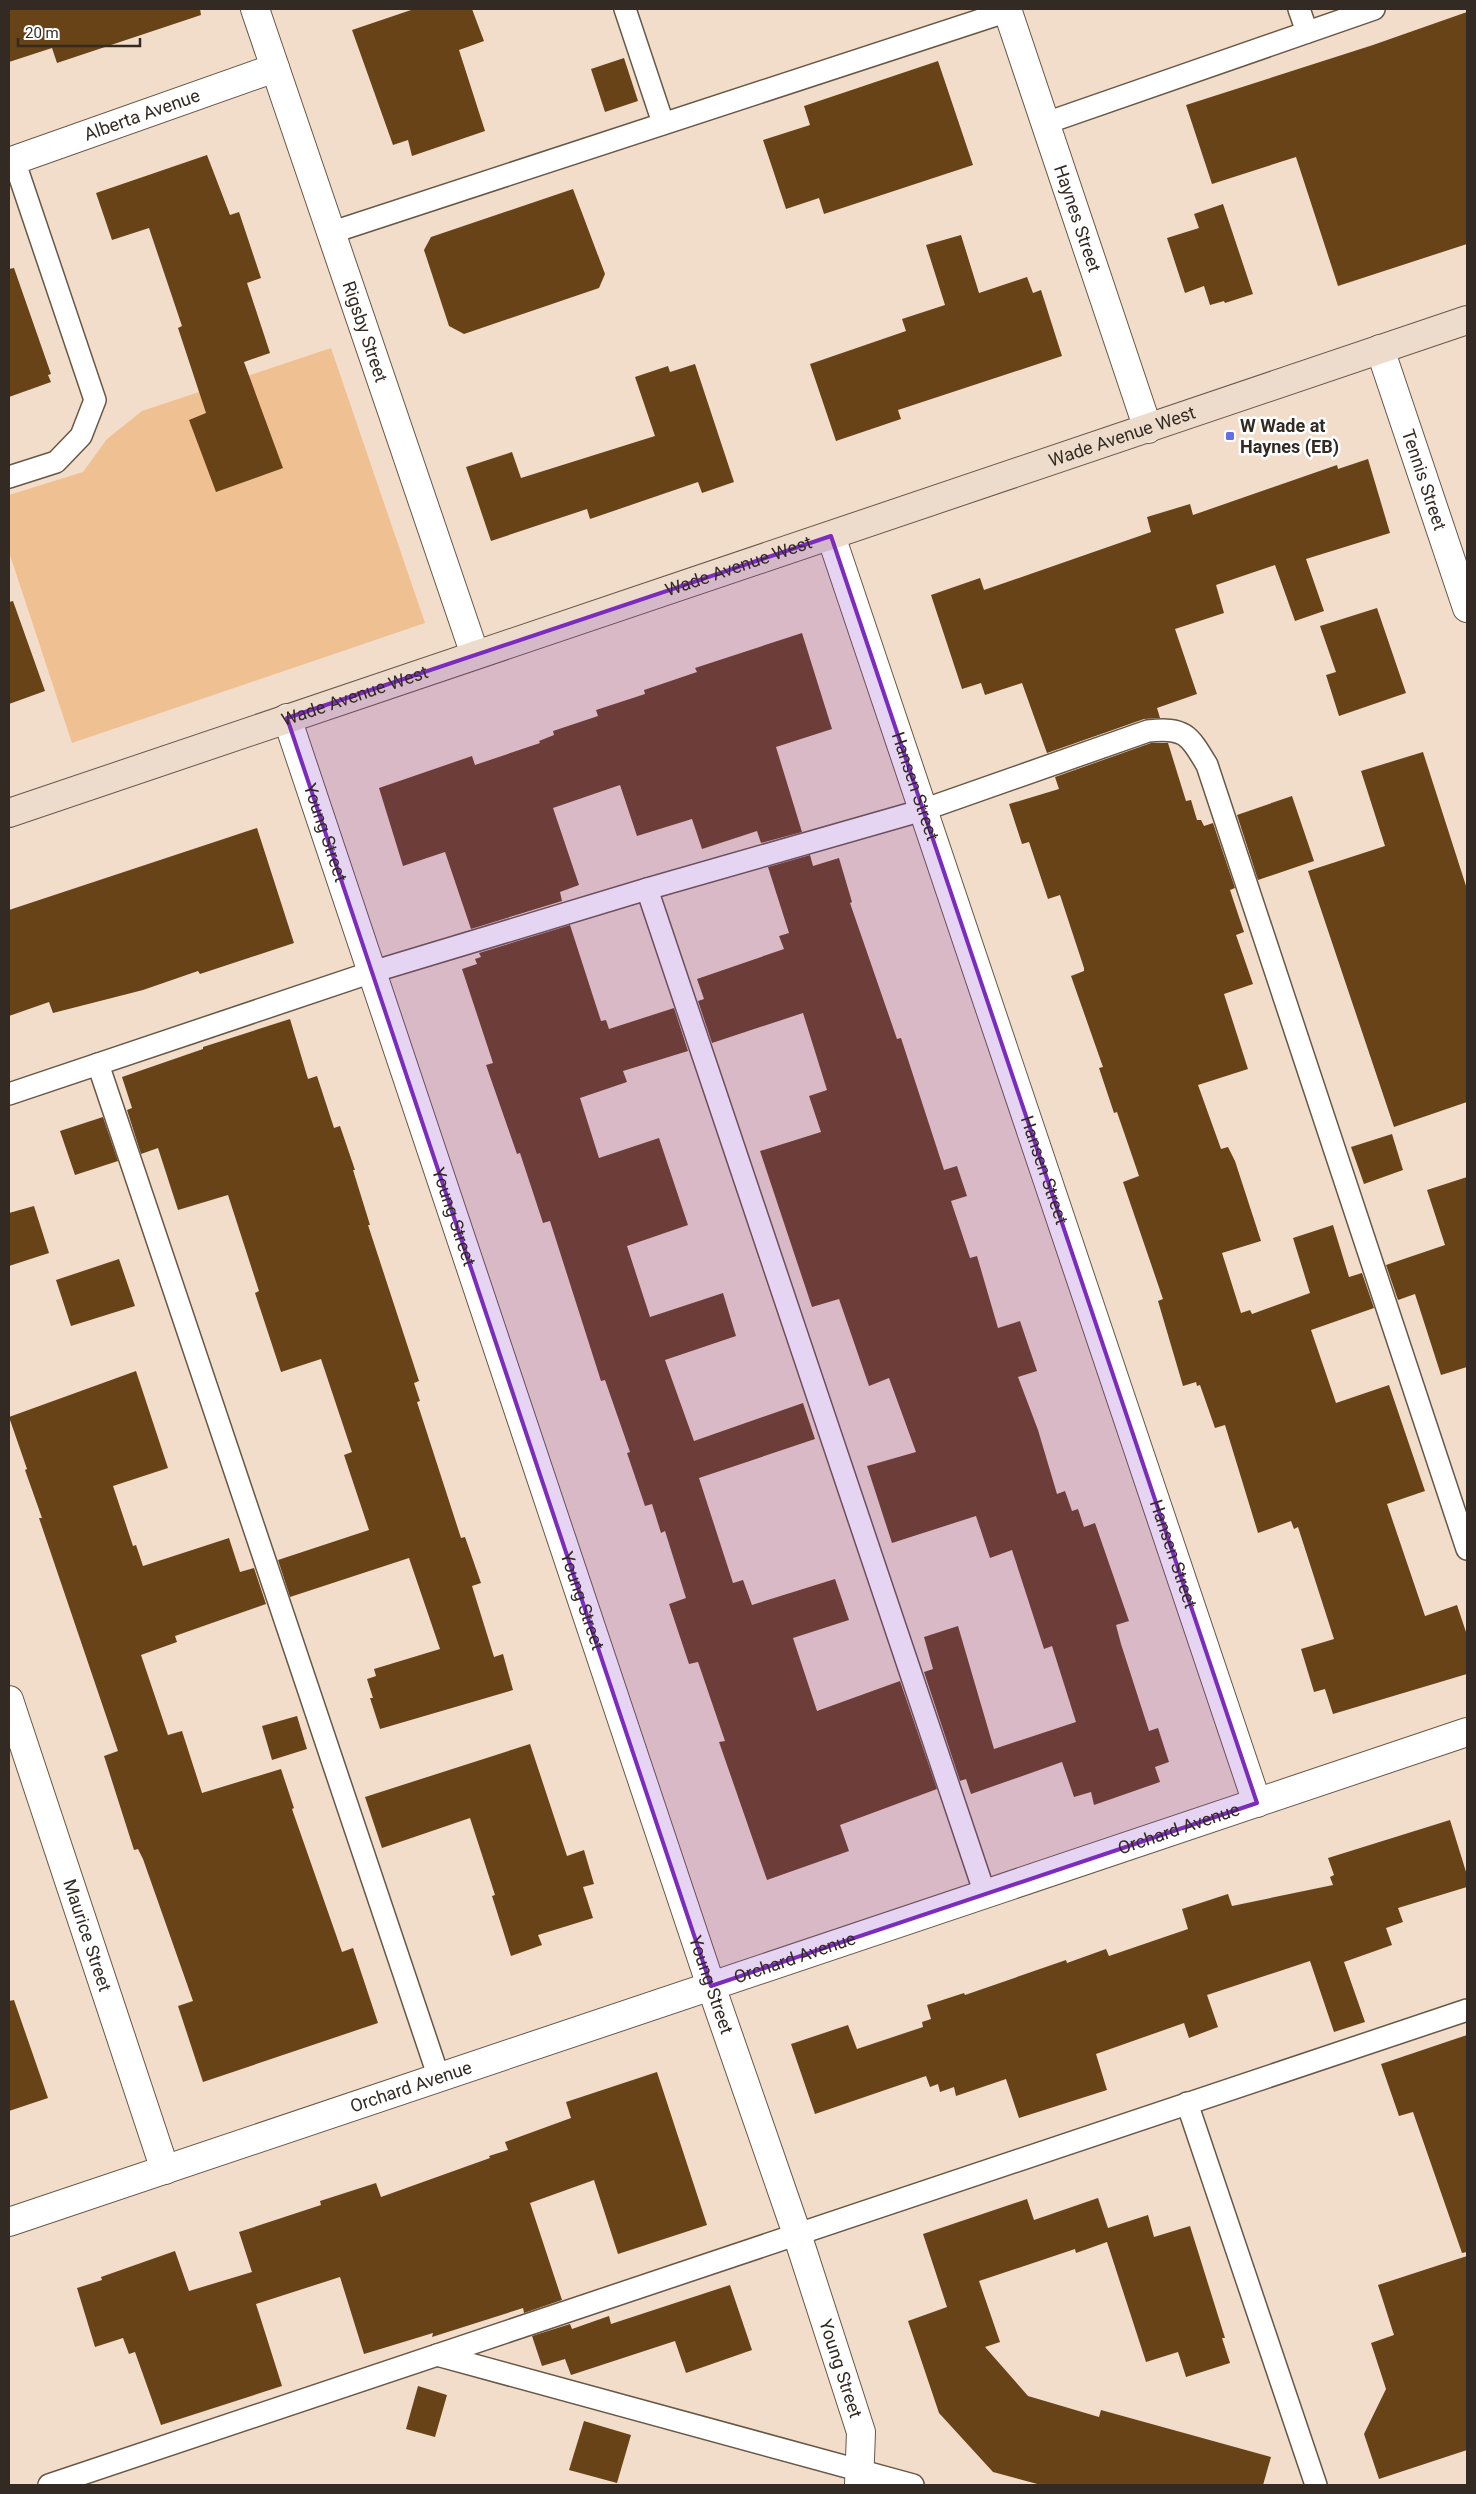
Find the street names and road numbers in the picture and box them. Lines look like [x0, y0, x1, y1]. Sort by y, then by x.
street label: Alberta Avenue [81, 84, 203, 145]
street label: Haynes Street [1050, 162, 1106, 275]
street label: Rigsby Street [338, 278, 392, 385]
street label: Wade Avenue West [1046, 402, 1198, 471]
street label: Tennis Street [1398, 427, 1451, 533]
street label: Wade Avenue West [662, 531, 814, 600]
street label: Wade Avenue West [279, 661, 431, 730]
street label: Hansen Street [888, 729, 944, 843]
street label: Young Street [300, 781, 352, 885]
street label: Hansen Street [1017, 1113, 1073, 1227]
street label: Young Street [428, 1165, 481, 1269]
street label: Hansen Street [1146, 1497, 1202, 1611]
street label: Young Street [557, 1549, 609, 1653]
street label: Orchard Avenue [1115, 1798, 1242, 1859]
street label: Maurice Street [59, 1876, 116, 1994]
street label: Orchard Avenue [731, 1927, 858, 1988]
street label: Young Street [685, 1933, 738, 2037]
street label: Orchard Avenue [347, 2056, 474, 2117]
street label: Young Street [815, 2316, 867, 2421]

